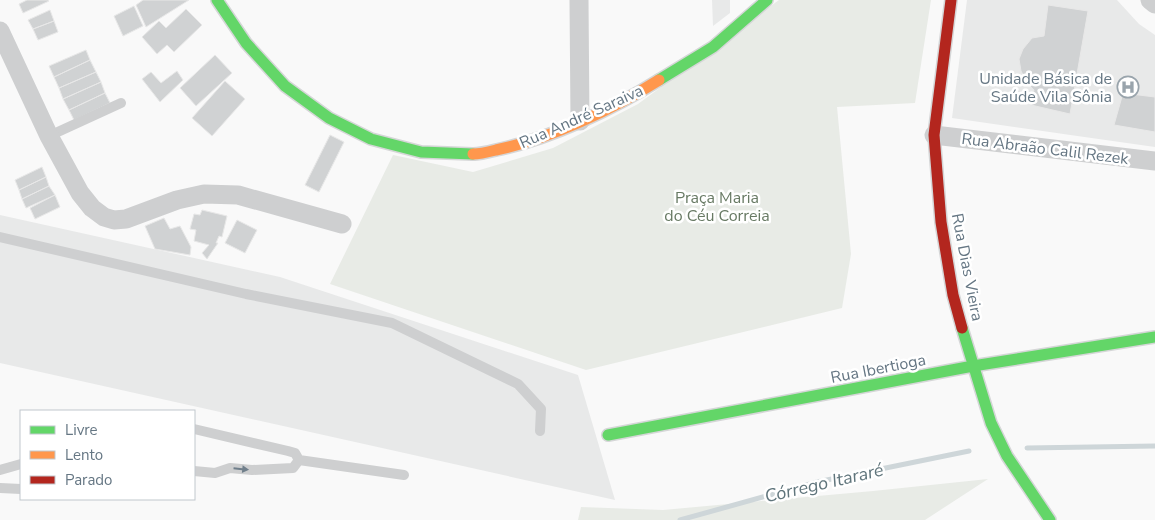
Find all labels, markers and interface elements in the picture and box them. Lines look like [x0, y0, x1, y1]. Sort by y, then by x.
place label: Unidade Básica de Saúde Vila Sônia [979, 68, 1112, 108]
hospital icon: Unidade Básica de Saúde Vila Sônia [1116, 75, 1140, 99]
street label: Rua André Saraiva [516, 80, 647, 154]
street label: Rua Abraão Calil Rezek [960, 128, 1131, 170]
park label: Praça Maria do Céu Correia [664, 187, 770, 227]
street label: Rua Dias Vieira [946, 211, 988, 323]
street label: Rua Ibertioga [829, 349, 928, 389]
legend [20, 410, 195, 500]
text: Livre [65, 420, 98, 440]
text: Lento [65, 445, 103, 465]
water label: Córrego Itararé [762, 458, 886, 508]
one-way arrow [234, 465, 250, 473]
text: Parado [65, 470, 112, 490]

